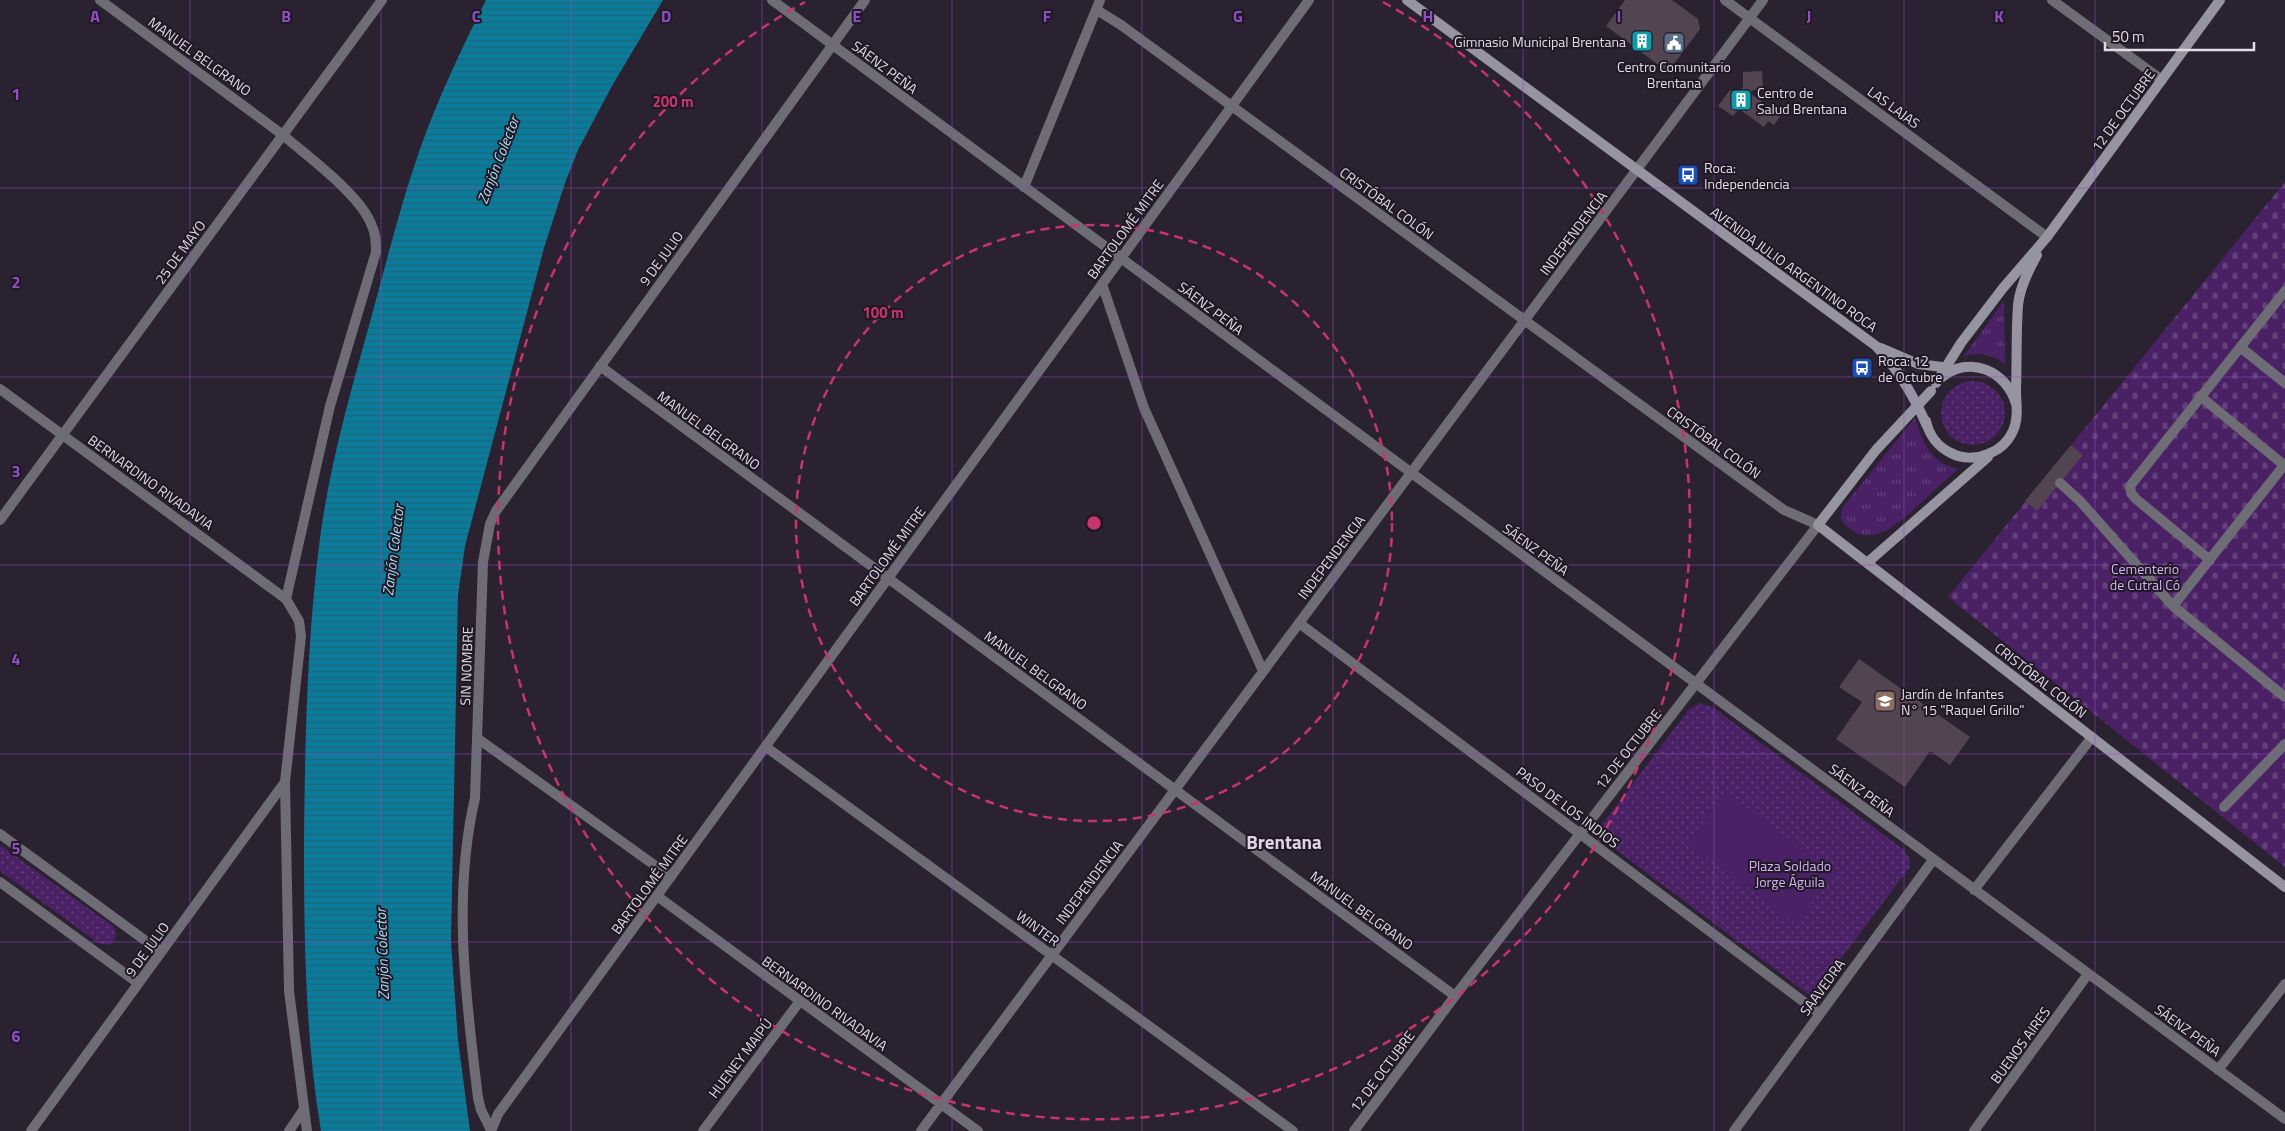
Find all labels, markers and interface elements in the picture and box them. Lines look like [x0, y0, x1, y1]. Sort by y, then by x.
text: A [90, 4, 100, 28]
text: B [281, 4, 291, 28]
text: C [472, 4, 481, 28]
text: D [661, 4, 671, 28]
text: E [853, 4, 862, 28]
text: F [1043, 4, 1052, 28]
text: G [1233, 4, 1243, 28]
text: H [1423, 4, 1433, 28]
text: I [1617, 4, 1621, 28]
text: J [1807, 4, 1811, 28]
text: K [1994, 4, 2004, 28]
street label: MANUEL BELGRANO [144, 11, 256, 101]
scale bar [2105, 20, 2254, 52]
text: 50 m [2112, 25, 2145, 48]
building icon: Gimnasio Municipal Brentana [1630, 29, 1654, 53]
place label: Gimnasio Municipal Brentana [1454, 31, 1626, 52]
public building icon: Centro Comunitario Brentana [1662, 31, 1686, 55]
street label: SÁENZ PEÑA [848, 35, 923, 99]
place label: Centro Comunitario Brentana [1617, 56, 1731, 93]
street label: 12 DE OCTUBRE [2086, 64, 2160, 155]
street label: LAS LAJAS [1863, 81, 1925, 133]
text: 1 [12, 82, 20, 106]
place label: Centro de Salud Brentana [1757, 82, 1847, 119]
building icon: Centro de Salud Brentana [1729, 88, 1753, 112]
text: 200 m [652, 90, 694, 113]
water label: Zanjón Colector [471, 111, 526, 207]
place label: Roca: Independencia [1704, 157, 1790, 194]
street label: CRISTÓBAL COLÓN [1336, 162, 1438, 244]
bus stop icon: Roca: Independencia [1676, 163, 1700, 187]
street label: BARTOLOMÉ MITRE [1082, 175, 1169, 283]
street label: INDEPENDENCIA [1534, 186, 1612, 280]
street label: AVENIDA JULIO ARGENTINO ROCA [1706, 201, 1882, 337]
street label: 25 DE MAYO [150, 216, 210, 288]
street label: 9 DE JULIO [634, 226, 688, 290]
text: 2 [12, 270, 20, 294]
street label: SÁENZ PEÑA [1174, 276, 1249, 340]
text: 100 m [862, 301, 904, 324]
place label: Roca: 12 de Octubre [1878, 350, 1942, 387]
bus stop icon: Roca: 12 de Octubre [1850, 356, 1874, 380]
street label: MANUEL BELGRANO [653, 385, 765, 475]
street label: CRISTÓBAL COLÓN [1663, 401, 1765, 483]
street label: BERNARDINO RIVADAVIA [84, 429, 219, 535]
text: 3 [12, 459, 20, 483]
water label: Zanjón Colector [376, 501, 410, 597]
street label: BARTOLOMÉ MITRE [844, 502, 931, 610]
street label: INDEPENDENCIA [1292, 510, 1370, 604]
centre of rings [1085, 514, 1103, 532]
street label: SÁENZ PEÑA [1499, 518, 1574, 581]
park label: Cementerio de Cutral Có [2110, 558, 2180, 595]
street label: MANUEL BELGRANO [980, 625, 1092, 715]
street label: SIN NOMBRE [454, 626, 478, 706]
street label: CRISTÓBAL COLÓN [1990, 637, 2092, 723]
text: 4 [12, 647, 21, 671]
place label: Jardín de Infantes N° 15 "Raquel Grillo" [1901, 683, 2025, 720]
school or university icon: Jardín de Infantes N° 15 "Raquel Grillo" [1873, 689, 1897, 713]
street label: 12 DE OCTUBRE [1590, 704, 1666, 794]
street label: SÁENZ PEÑA [1825, 758, 1900, 822]
street label: PASO DE LOS INDIOS [1512, 761, 1624, 853]
district label: Brentana [1246, 827, 1322, 856]
street label: BARTOLOMÉ MITRE [606, 830, 693, 938]
street label: INDEPENDENCIA [1050, 835, 1128, 929]
text: 5 [12, 836, 21, 860]
park label: Plaza Soldado Jorge Águila [1749, 855, 1831, 892]
street label: MANUEL BELGRANO [1306, 865, 1418, 955]
street label: WINTER [1012, 905, 1064, 951]
water label: Zanjón Colector [369, 906, 395, 1000]
street label: 9 DE JULIO [120, 917, 174, 981]
street label: BERNARDINO RIVADAVIA [758, 950, 893, 1056]
street label: SAAVEDRA [1794, 954, 1850, 1020]
street label: SÁENZ PEÑA [2151, 999, 2226, 1062]
street label: BUENOS AIRES [1985, 1002, 2055, 1088]
street label: HUENEY MAIPÚ [703, 1014, 777, 1102]
text: 6 [12, 1024, 21, 1048]
street label: 12 DE OCTUBRE [1344, 1026, 1420, 1116]

